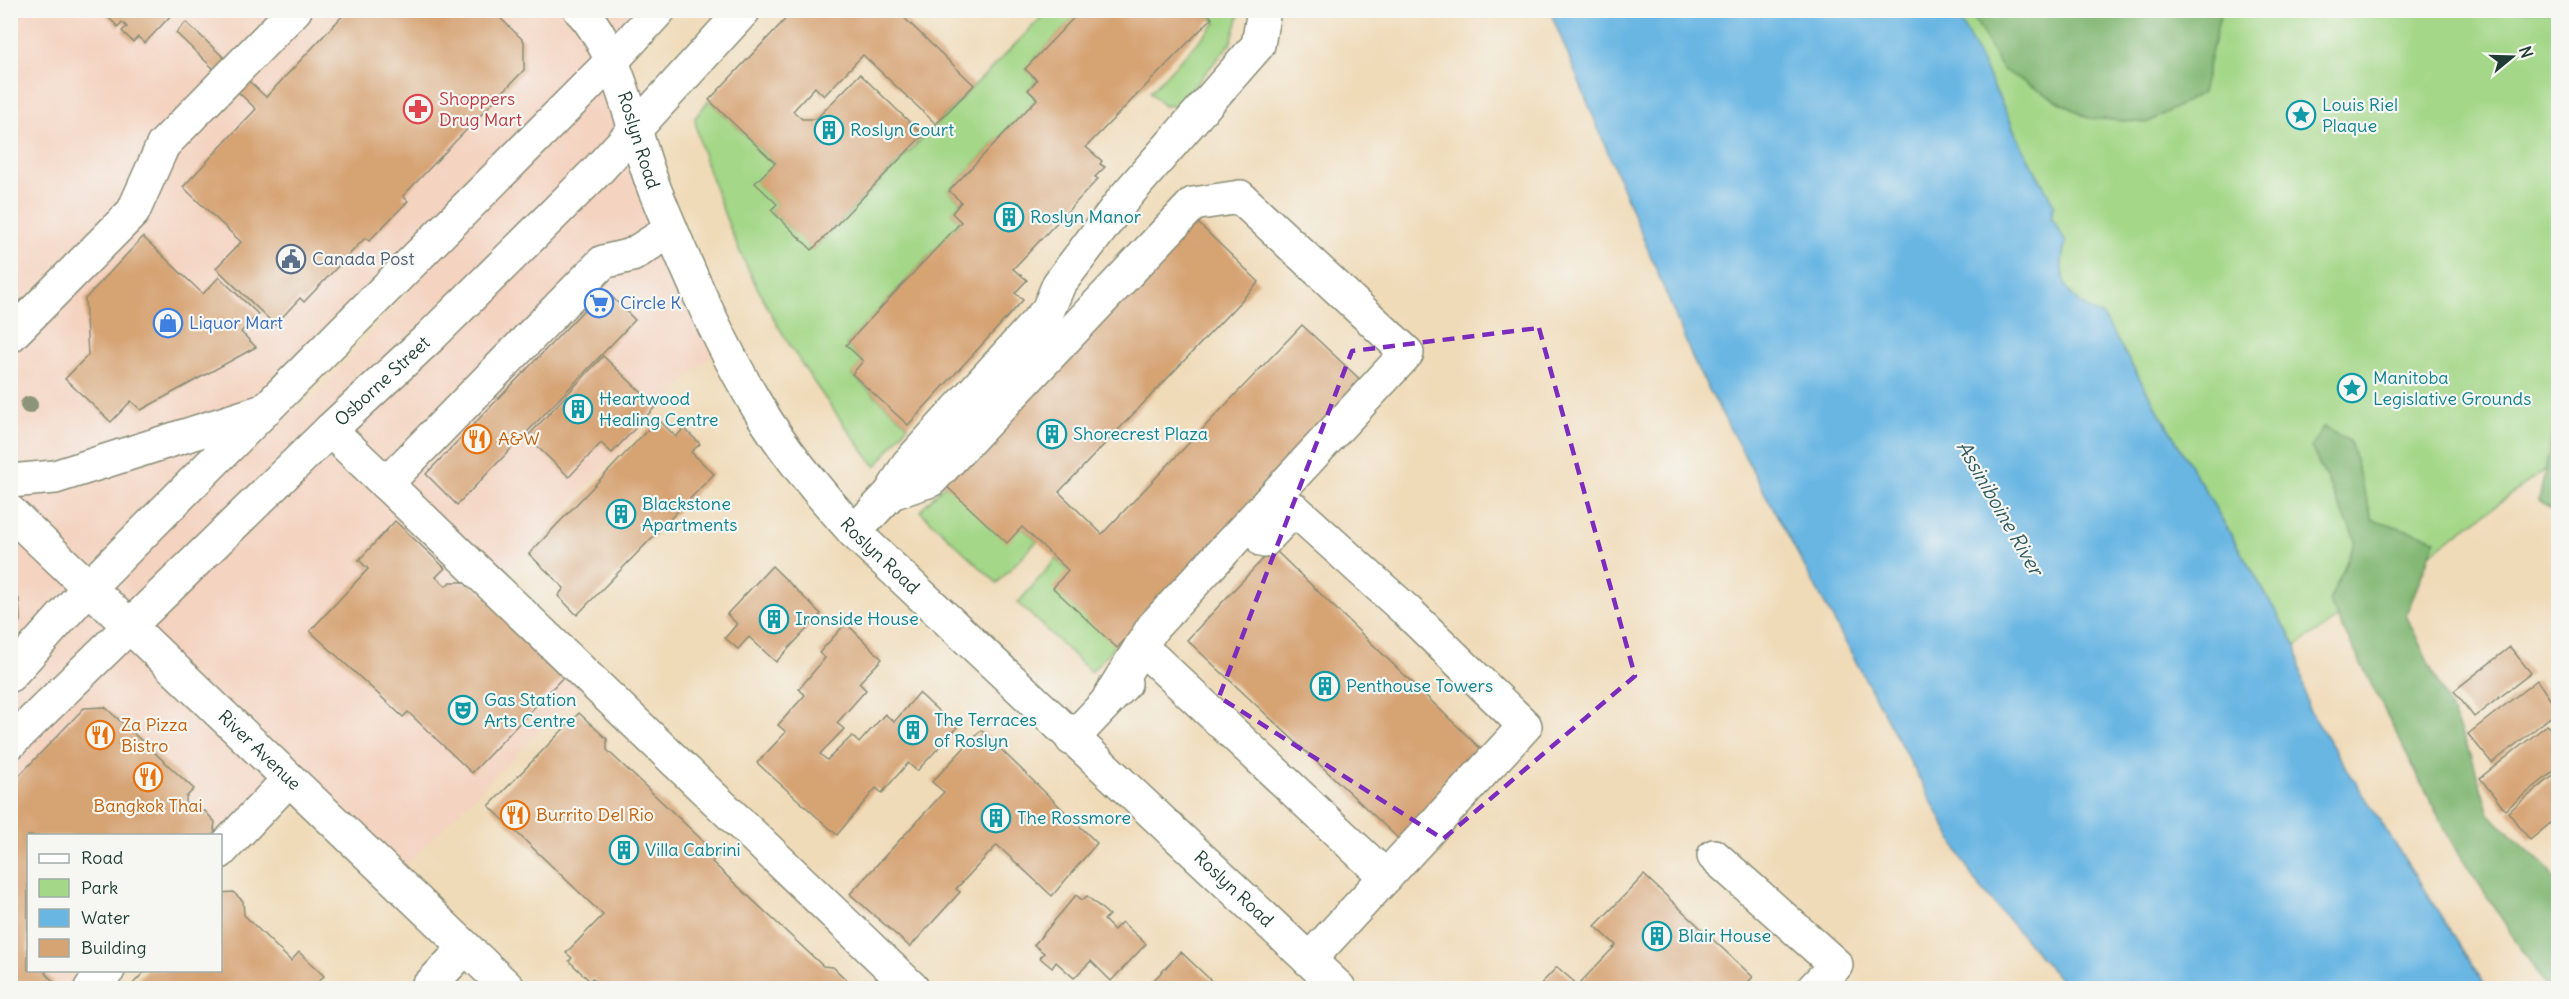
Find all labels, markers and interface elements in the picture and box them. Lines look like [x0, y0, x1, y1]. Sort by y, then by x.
north arrow [2482, 27, 2542, 87]
text: N [2515, 44, 2537, 61]
place label: Shoppers Drug Mart [439, 87, 522, 131]
street label: Roslyn Road [613, 88, 665, 192]
pharmacy icon: Shoppers Drug Mart [402, 93, 434, 125]
place label: Louis Riel Plaque [2322, 93, 2398, 137]
place icon: Louis Riel Plaque [2285, 99, 2317, 131]
building icon: Roslyn Court [813, 114, 845, 146]
place label: Roslyn Court [850, 118, 954, 141]
building icon: Roslyn Manor [993, 201, 1025, 233]
place label: Roslyn Manor [1030, 205, 1142, 228]
public building icon: Canada Post [275, 243, 307, 275]
place label: Canada Post [312, 247, 415, 270]
supermarket icon: Circle K [583, 287, 615, 319]
place label: Circle K [620, 291, 681, 314]
shop icon: Liquor Mart [152, 307, 184, 339]
place label: Liquor Mart [189, 311, 283, 334]
street label: Osborne Street [329, 331, 434, 431]
place label: Manitoba Legislative Grounds [2373, 366, 2531, 410]
place icon: Manitoba Legislative Grounds [2336, 372, 2368, 404]
place label: Heartwood Healing Centre [599, 387, 719, 431]
building icon: Heartwood Healing Centre [562, 393, 594, 425]
building icon: Shorecrest Plaza [1036, 418, 1068, 450]
place label: Shorecrest Plaza [1073, 422, 1208, 445]
restaurant icon: A&W [461, 423, 493, 455]
place label: A&W [498, 427, 540, 450]
water label: Assiniboine River [1952, 436, 2051, 582]
place label: Blackstone Apartments [642, 492, 738, 536]
building icon: Blackstone Apartments [605, 498, 637, 530]
street label: Roslyn Road [836, 513, 925, 599]
building icon: Ironside House [758, 603, 790, 635]
place label: Ironside House [795, 607, 919, 630]
building icon: Penthouse Towers [1309, 670, 1341, 702]
place label: Penthouse Towers [1346, 674, 1493, 697]
place label: Gas Station Arts Centre [484, 688, 576, 732]
theatre icon: Gas Station Arts Centre [447, 694, 479, 726]
street label: River Avenue [213, 705, 306, 795]
place label: The Terraces of Roslyn [934, 708, 1037, 752]
place label: Za Pizza Bistro [121, 713, 188, 757]
building icon: The Terraces of Roslyn [897, 714, 929, 746]
restaurant icon: Za Pizza Bistro [84, 719, 116, 751]
restaurant icon: Bangkok Thai [132, 761, 164, 793]
place label: Bangkok Thai [93, 794, 203, 817]
restaurant icon: Burrito Del Rio [499, 799, 531, 831]
building icon: The Rossmore [980, 802, 1012, 834]
place label: Burrito Del Rio [536, 803, 654, 826]
place label: The Rossmore [1017, 806, 1131, 829]
legend [27, 834, 222, 972]
building icon: Villa Cabrini [608, 834, 640, 866]
place label: Villa Cabrini [645, 838, 741, 861]
text: Road [81, 846, 124, 869]
street label: Roslyn Road [1189, 846, 1279, 932]
text: Park [81, 876, 118, 899]
text: Water [81, 906, 131, 929]
building icon: Blair House [1641, 920, 1673, 952]
place label: Blair House [1678, 924, 1771, 947]
text: Building [81, 936, 146, 959]

